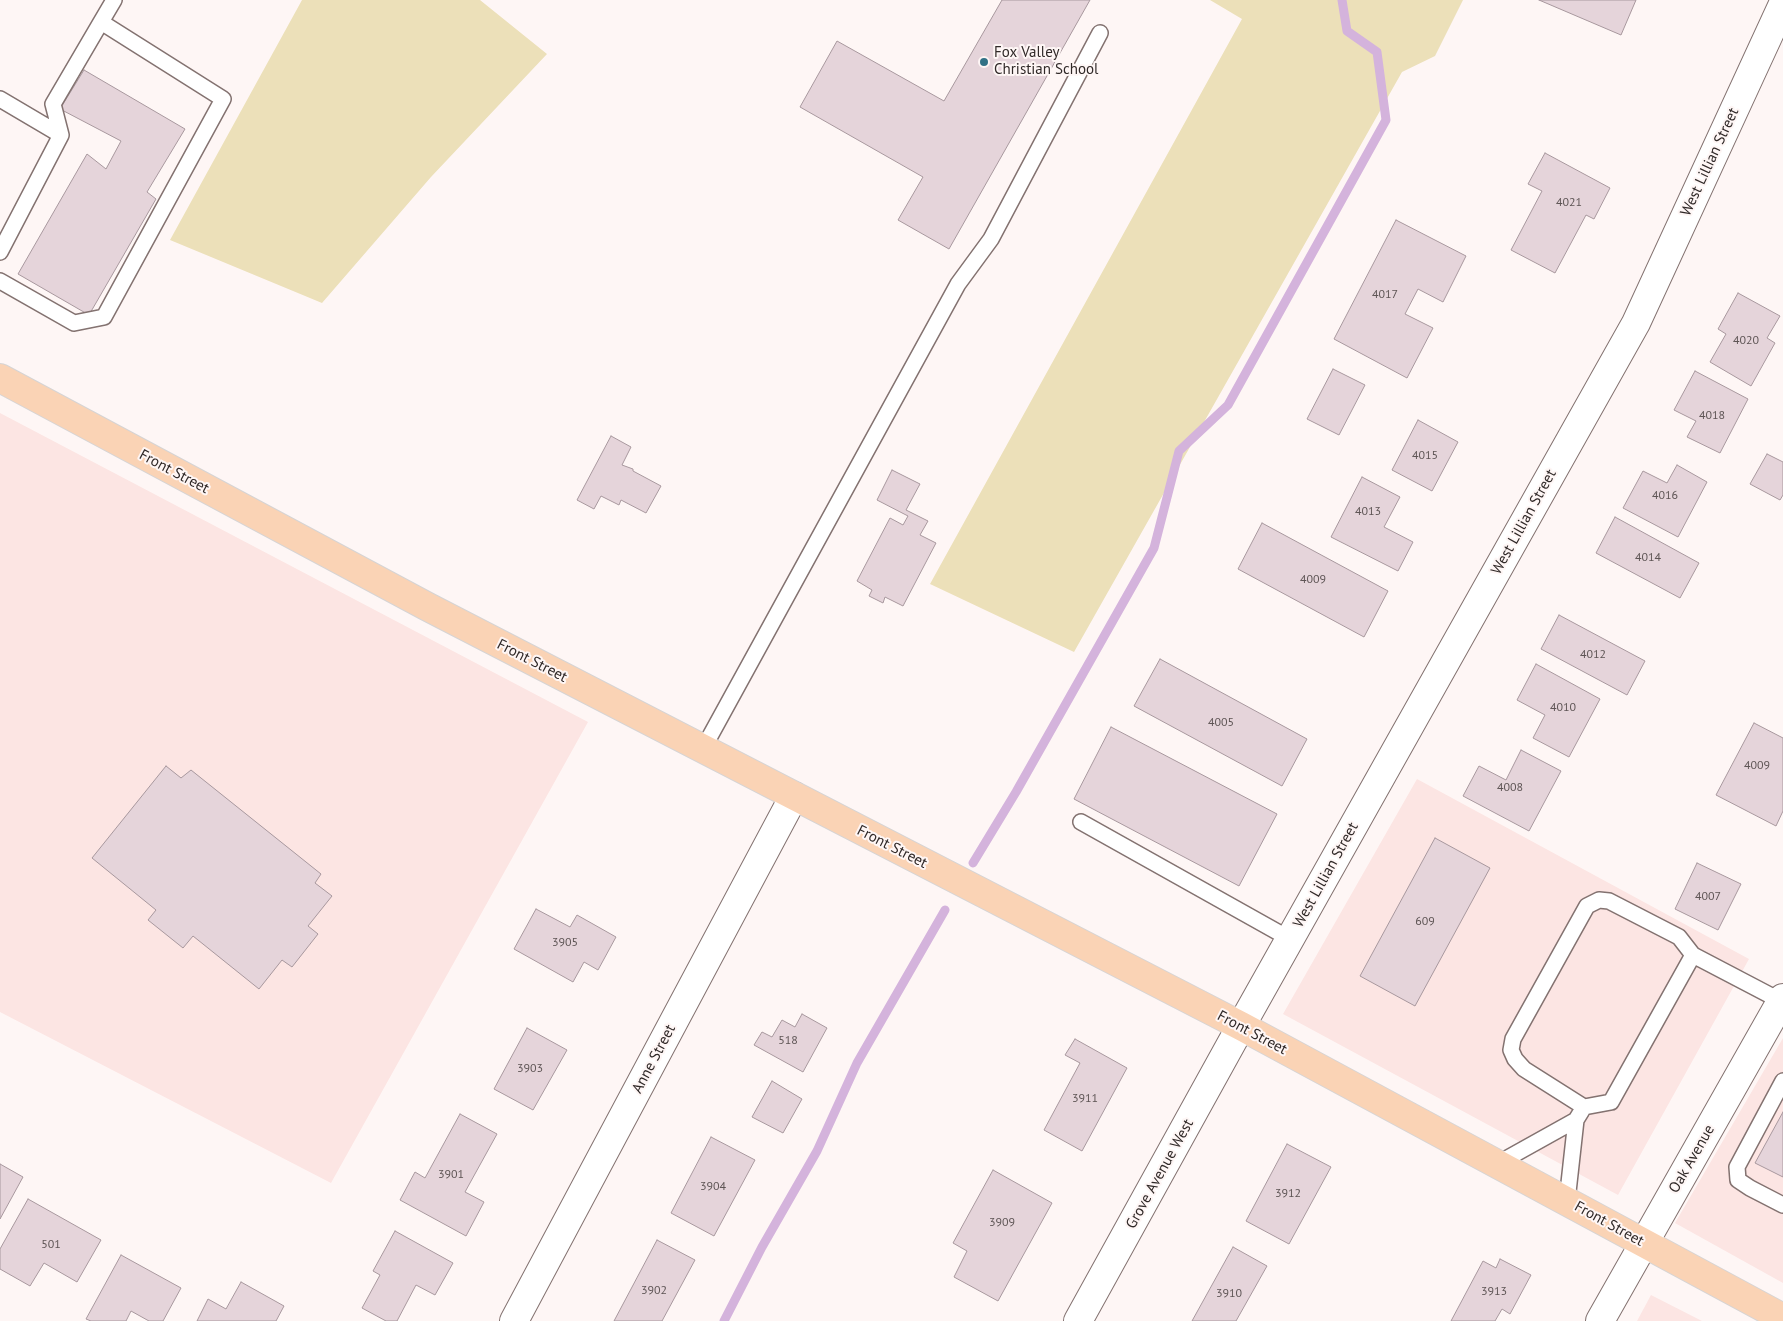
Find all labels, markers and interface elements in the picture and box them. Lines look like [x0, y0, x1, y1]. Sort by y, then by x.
place label: Fox Valley Christian School [994, 44, 1098, 79]
marker: Fox Valley Christian School [978, 56, 990, 68]
street label: West Lillian Street [1677, 105, 1743, 219]
house number: 4021 [1556, 196, 1582, 210]
house number: 4017 [1372, 288, 1398, 302]
house number: 4020 [1733, 334, 1759, 348]
house number: 4018 [1699, 409, 1725, 423]
street label: Front Street [136, 446, 212, 498]
house number: 4015 [1412, 449, 1438, 463]
street label: West Lillian Street [1488, 466, 1560, 578]
house number: 4016 [1652, 489, 1678, 503]
house number: 4013 [1355, 505, 1381, 519]
house number: 4014 [1635, 551, 1661, 565]
house number: 4009 [1300, 573, 1326, 587]
street label: Front Street [494, 636, 570, 686]
house number: 4012 [1580, 648, 1606, 662]
house number: 4010 [1550, 701, 1576, 715]
house number: 4005 [1208, 716, 1234, 730]
house number: 4009 [1744, 759, 1770, 773]
house number: 4008 [1497, 781, 1523, 795]
street label: West Lillian Street [1290, 819, 1362, 931]
street label: Front Street [854, 822, 930, 872]
house number: 4007 [1695, 890, 1721, 904]
house number: 609 [1415, 915, 1435, 929]
house number: 3905 [552, 936, 578, 950]
street label: Front Street [1214, 1007, 1290, 1059]
street label: Anne Street [628, 1022, 680, 1096]
house number: 518 [778, 1034, 798, 1048]
house number: 3903 [517, 1062, 543, 1076]
house number: 3911 [1072, 1092, 1098, 1106]
street label: Grove Avenue West [1122, 1116, 1198, 1232]
street label: Oak Avenue [1665, 1122, 1719, 1196]
house number: 3901 [438, 1168, 464, 1182]
house number: 3904 [700, 1180, 726, 1194]
house number: 3912 [1275, 1187, 1301, 1201]
street label: Front Street [1571, 1198, 1647, 1250]
house number: 3909 [989, 1216, 1015, 1230]
house number: 501 [41, 1238, 61, 1252]
house number: 3902 [641, 1284, 667, 1298]
house number: 3913 [1481, 1285, 1507, 1299]
house number: 3910 [1216, 1287, 1242, 1301]

